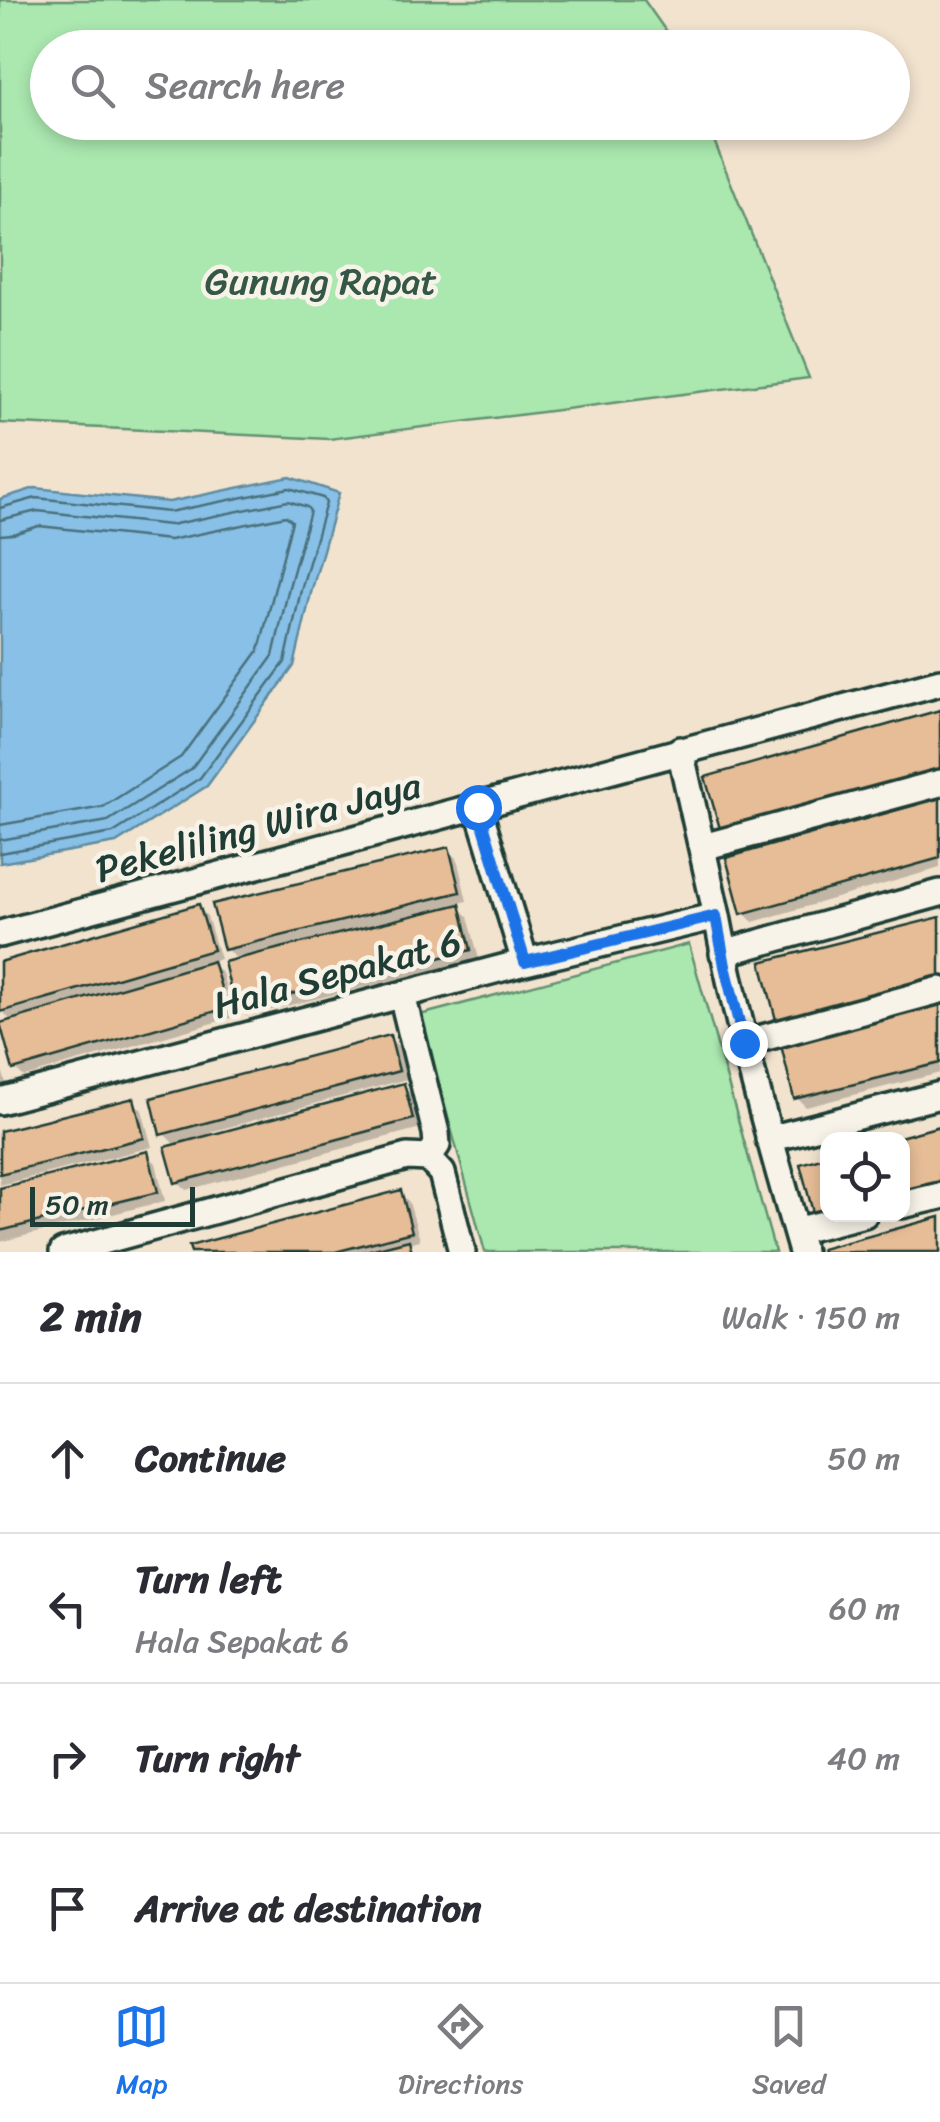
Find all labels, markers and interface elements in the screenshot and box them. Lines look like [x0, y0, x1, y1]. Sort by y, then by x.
search box [30, 30, 910, 140]
text: Search here [145, 52, 345, 119]
icon: search [65, 58, 120, 113]
park label: Gunung Rapat [205, 248, 437, 315]
street label: Pekeliling Wira Jaya [88, 752, 429, 903]
route start [456, 785, 502, 831]
street label: Hala Sepakat 6 [206, 908, 469, 1039]
route end [722, 1021, 768, 1067]
map controls [820, 1132, 910, 1222]
button: locate [820, 1132, 910, 1222]
text: 50 m [45, 1180, 109, 1229]
scale bar [30, 1182, 195, 1226]
text: 2 min [40, 1280, 142, 1354]
text: Walk · 150 m [722, 1289, 900, 1346]
text: Continue [135, 1425, 286, 1492]
text: 50 m [827, 1430, 900, 1487]
icon: ahead [40, 1431, 95, 1486]
text: Turn left [135, 1546, 281, 1613]
text: 60 m [829, 1580, 900, 1637]
icon: left [40, 1581, 95, 1636]
text: Hala Sepakat 6 [135, 1613, 349, 1670]
text: Turn right [135, 1725, 300, 1792]
text: 40 m [827, 1730, 900, 1787]
icon: right [40, 1731, 95, 1786]
text: Arrive at destination [135, 1875, 482, 1942]
icon: arrive [40, 1881, 95, 1936]
tab: Map [114, 1999, 169, 2108]
tab: Directions [398, 1999, 523, 2108]
tab: Saved [752, 1999, 826, 2108]

